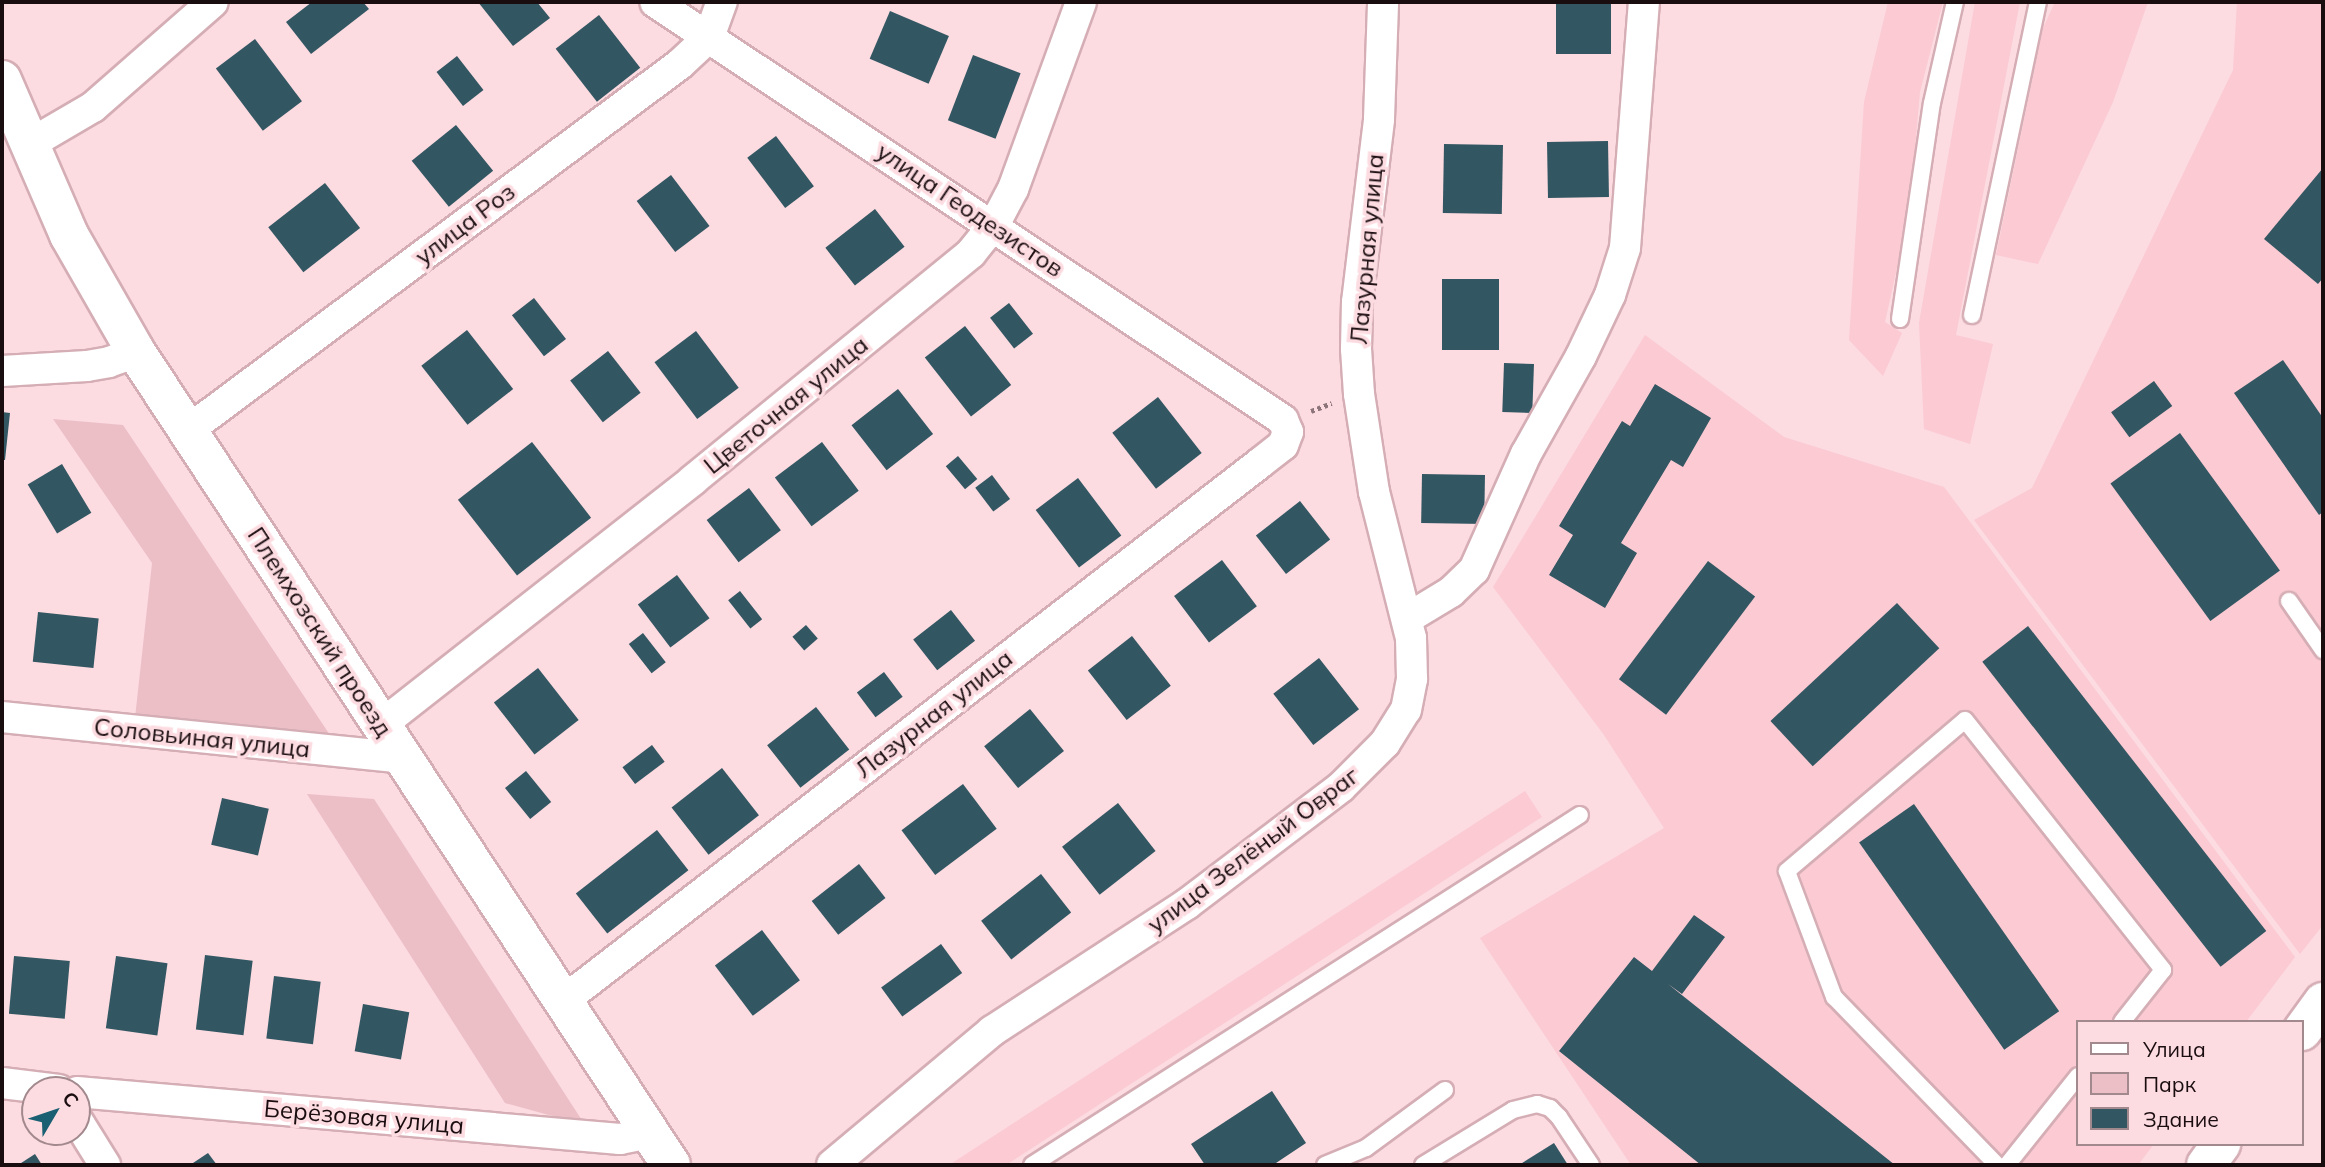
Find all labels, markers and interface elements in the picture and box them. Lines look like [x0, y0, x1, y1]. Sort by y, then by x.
street label: улица Геодезистов [871, 137, 1069, 283]
street label: Лазурная улица [1344, 153, 1390, 345]
street label: улица Роз [409, 177, 521, 271]
street label: Цветочная улица [698, 330, 874, 480]
street label: Племхозский проезд [242, 522, 398, 742]
street label: Лазурная улица [850, 644, 1018, 784]
street label: Соловьиная улица [93, 712, 311, 764]
street label: улица Зелёный Овраг [1142, 761, 1364, 939]
legend [2076, 1020, 2304, 1146]
text: Улица [2143, 1036, 2206, 1062]
text: Парк [2143, 1071, 2196, 1097]
north arrow [21, 1076, 91, 1146]
text: С [57, 1086, 84, 1112]
street label: Берёзовая улица [263, 1094, 465, 1140]
text: Здание [2143, 1106, 2219, 1132]

